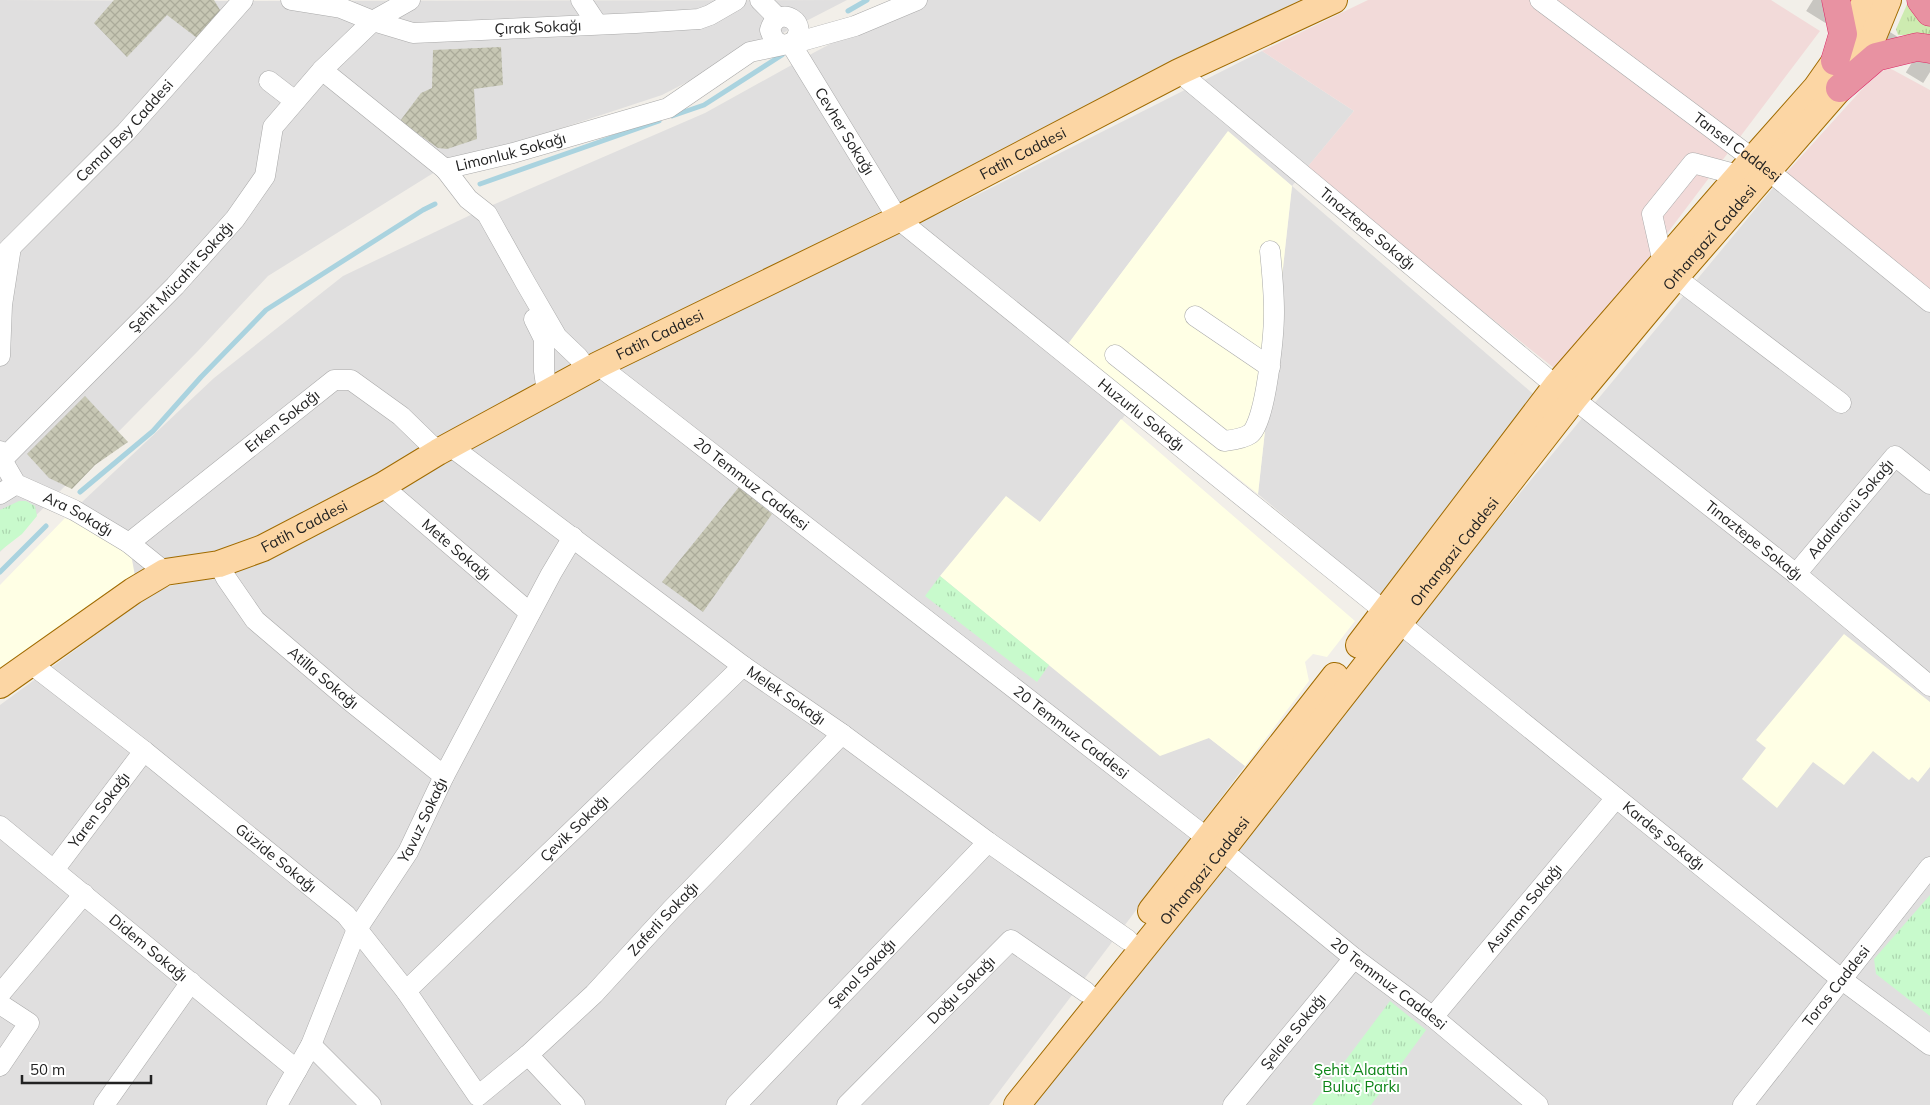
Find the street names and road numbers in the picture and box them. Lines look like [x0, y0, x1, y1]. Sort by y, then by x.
street label: Çırak Sokağı [494, 15, 582, 38]
street label: Cemal Bey Caddesi [71, 75, 177, 186]
street label: Cevher Sokağı [811, 84, 879, 178]
street label: Tansel Caddesi [1690, 108, 1785, 186]
street label: Fatih Caddesi [976, 123, 1069, 184]
street label: Limonluk Sokağı [454, 128, 568, 175]
street label: Orhangazi Caddesi [1659, 181, 1760, 294]
street label: Tınaztepe Sokağı [1316, 183, 1419, 274]
street label: Şehit Mücahit Sokağı [124, 217, 237, 337]
street label: Fatih Caddesi [613, 305, 706, 364]
street label: Huzurlu Sokağı [1094, 374, 1188, 455]
street label: Erken Sokağı [241, 385, 323, 456]
street label: 20 Temmuz Caddesi [690, 433, 813, 534]
street label: Adalarönü Sokağı [1803, 455, 1897, 562]
street label: Ara Sokağı [40, 487, 117, 540]
street label: Orhangazi Caddesi [1406, 493, 1503, 610]
street label: Fatih Caddesi [258, 496, 351, 556]
street label: Tınaztepe Sokağı [1702, 496, 1807, 585]
street label: Mete Sokağı [418, 514, 495, 585]
street label: Atilla Sokağı [284, 642, 363, 713]
street label: Melek Sokağı [743, 661, 829, 729]
street label: 20 Temmuz Caddesi [1010, 681, 1133, 783]
street label: Yaren Sokağı [63, 768, 134, 852]
street label: Yavuz Sokağı [393, 774, 451, 867]
street label: Çevik Sokağı [536, 791, 612, 866]
street label: Kardeş Sokağı [1619, 797, 1709, 874]
street label: Orhangazi Caddesi [1155, 813, 1253, 929]
street label: Güzide Sokağı [232, 819, 321, 896]
street label: Asuman Sokağı [1481, 860, 1566, 956]
street label: Zaferli Sokağı [624, 878, 702, 960]
street label: Didem Sokağı [105, 910, 192, 985]
street label: 20 Temmuz Caddesi [1327, 933, 1451, 1034]
street label: Şenol Sokağı [824, 934, 899, 1012]
street label: Toros Caddesi [1798, 942, 1874, 1030]
street label: Doğu Sokağı [923, 952, 999, 1028]
street label: Şelale Sokağı [1256, 989, 1330, 1073]

